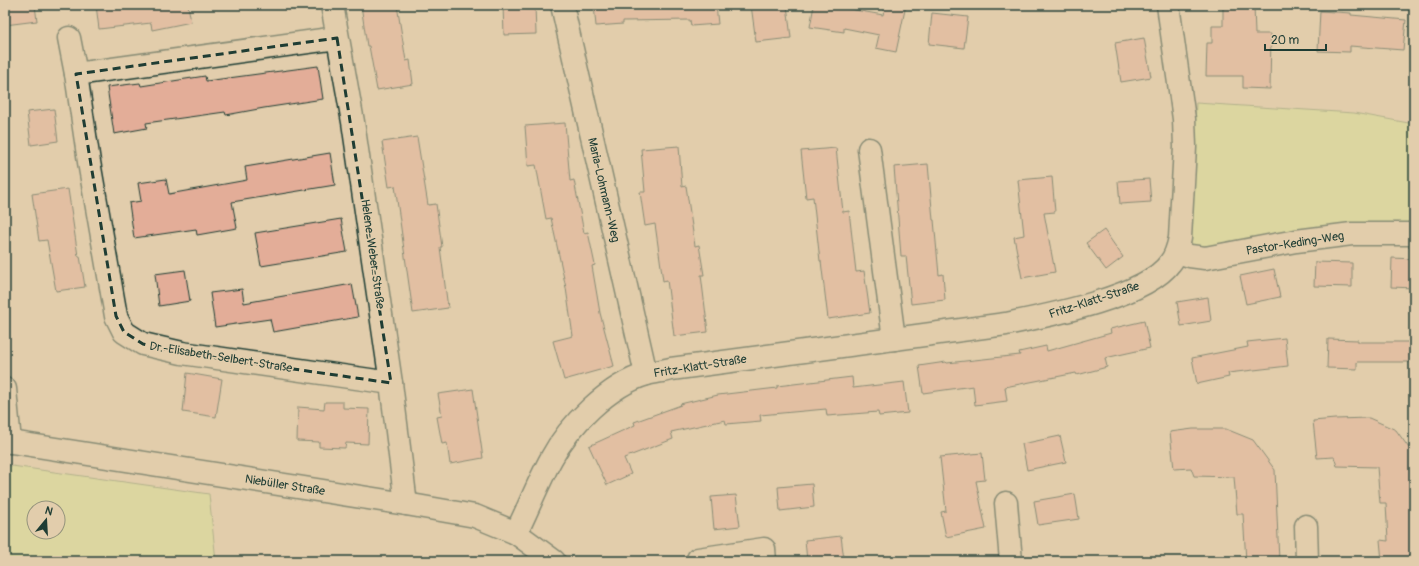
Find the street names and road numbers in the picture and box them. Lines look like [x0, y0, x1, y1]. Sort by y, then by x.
street label: Maria-Lohmann-Weg [584, 136, 623, 244]
street label: Helene-Weber-Straße [357, 198, 388, 310]
street label: Pastor-Keding-Weg [1245, 228, 1345, 259]
street label: Fritz-Klatt-Straße [1047, 279, 1141, 322]
street label: Dr.-Elisabeth-Selbert-Straße [148, 339, 293, 376]
street label: Fritz-Klatt-Straße [652, 352, 748, 381]
street label: Niebüller Straße [244, 472, 326, 499]

